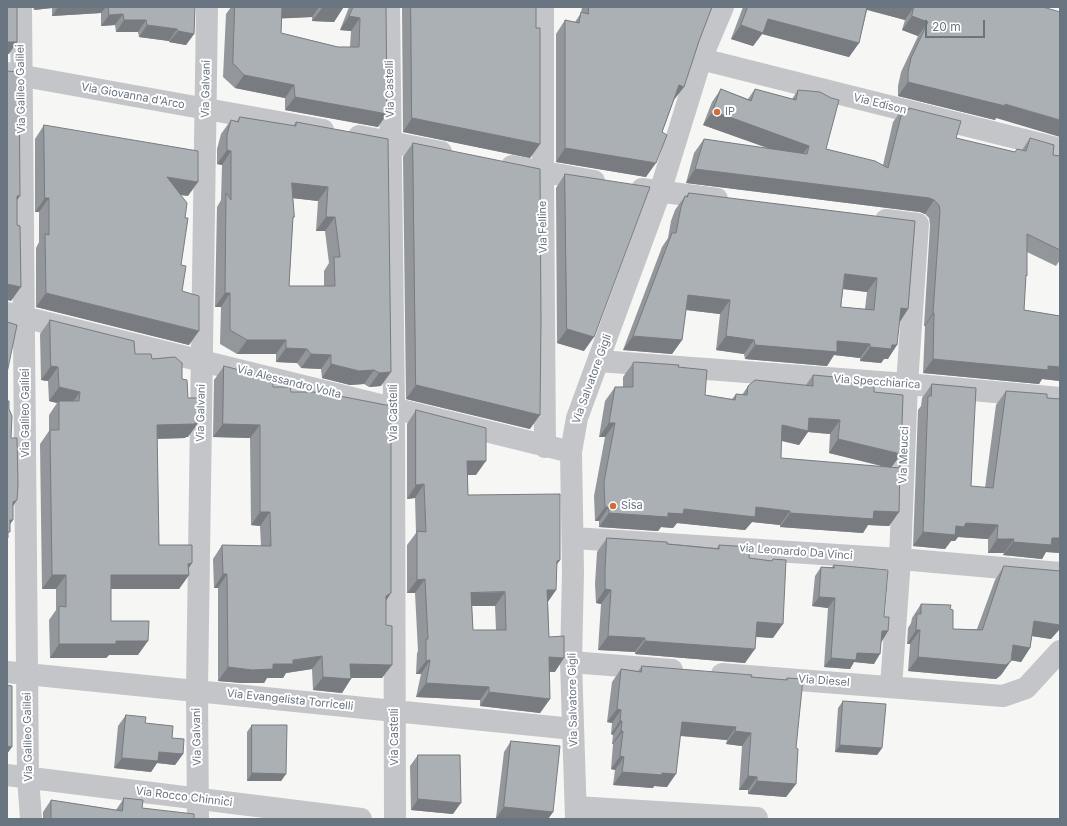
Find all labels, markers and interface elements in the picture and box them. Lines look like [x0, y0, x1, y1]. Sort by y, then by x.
scale bar [927, 12, 987, 38]
text: 20 m [932, 19, 961, 34]
street label: Via Galileo Galilei [14, 44, 28, 134]
street label: Via Galvani [199, 60, 213, 118]
street label: Via Castelli [383, 60, 397, 118]
street label: Via Giovanna d'Arco [80, 80, 186, 112]
street label: Via Edison [852, 91, 908, 117]
place label: IP [725, 105, 735, 119]
marker: IP [712, 107, 722, 117]
street label: Via Felline [536, 200, 550, 254]
street label: Via Salvatore Gigli [570, 332, 614, 426]
street label: Via Alessandro Volta [235, 363, 343, 401]
street label: Via Galileo Galilei [19, 368, 33, 458]
street label: Via Specchiarica [833, 372, 921, 392]
street label: Via Galvani [194, 384, 208, 442]
street label: Via Castelli [387, 384, 401, 442]
street label: Via Meucci [896, 426, 912, 484]
place label: Sisa [621, 499, 643, 513]
marker: Sisa [608, 501, 618, 511]
street label: via Leonardo Da Vinci [739, 541, 853, 563]
street label: Via Salvatore Gigli [566, 653, 580, 747]
street label: Via Diesel [798, 673, 850, 689]
street label: Via Evangelista Torricelli [226, 687, 354, 713]
street label: Via Galileo Galilei [21, 692, 35, 782]
street label: Via Galvani [190, 708, 204, 766]
street label: Via Castelli [388, 708, 402, 766]
street label: Via Rocco Chinnici [135, 785, 233, 809]

